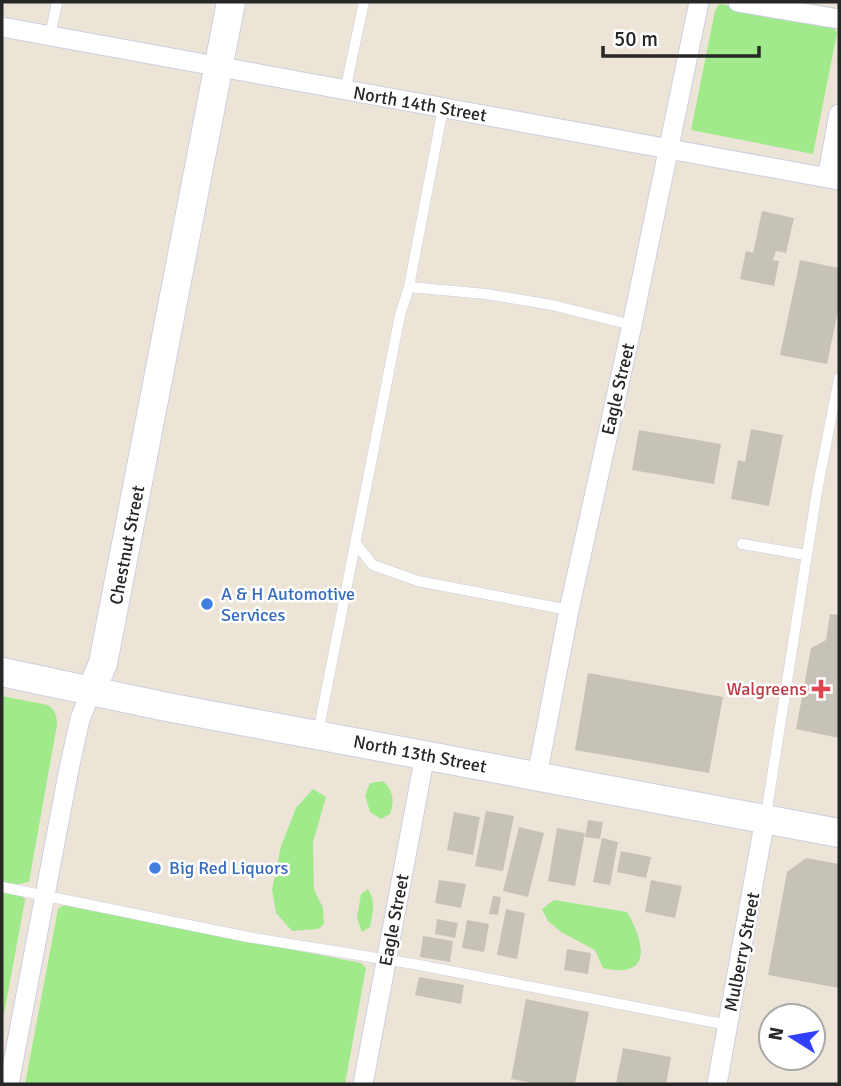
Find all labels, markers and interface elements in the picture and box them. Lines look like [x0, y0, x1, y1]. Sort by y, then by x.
scale bar [603, 14, 759, 58]
text: 50 m [614, 26, 658, 52]
street label: North 14th Street [352, 81, 488, 127]
street label: Eagle Street [597, 341, 639, 437]
street label: Chestnut Street [105, 484, 149, 606]
place label: A & H Automotive Services [221, 583, 355, 626]
marker: A & H Automotive Services [199, 596, 215, 612]
place label: Walgreens [727, 678, 807, 700]
marker: Walgreens [813, 681, 829, 697]
street label: North 13th Street [352, 730, 488, 778]
place label: Big Red Liquors [169, 857, 289, 879]
marker: Big Red Liquors [147, 860, 163, 876]
street label: Eagle Street [374, 872, 414, 968]
street label: Mulberry Street [720, 890, 764, 1014]
north arrow [757, 1002, 827, 1072]
text: N [763, 1025, 789, 1043]

